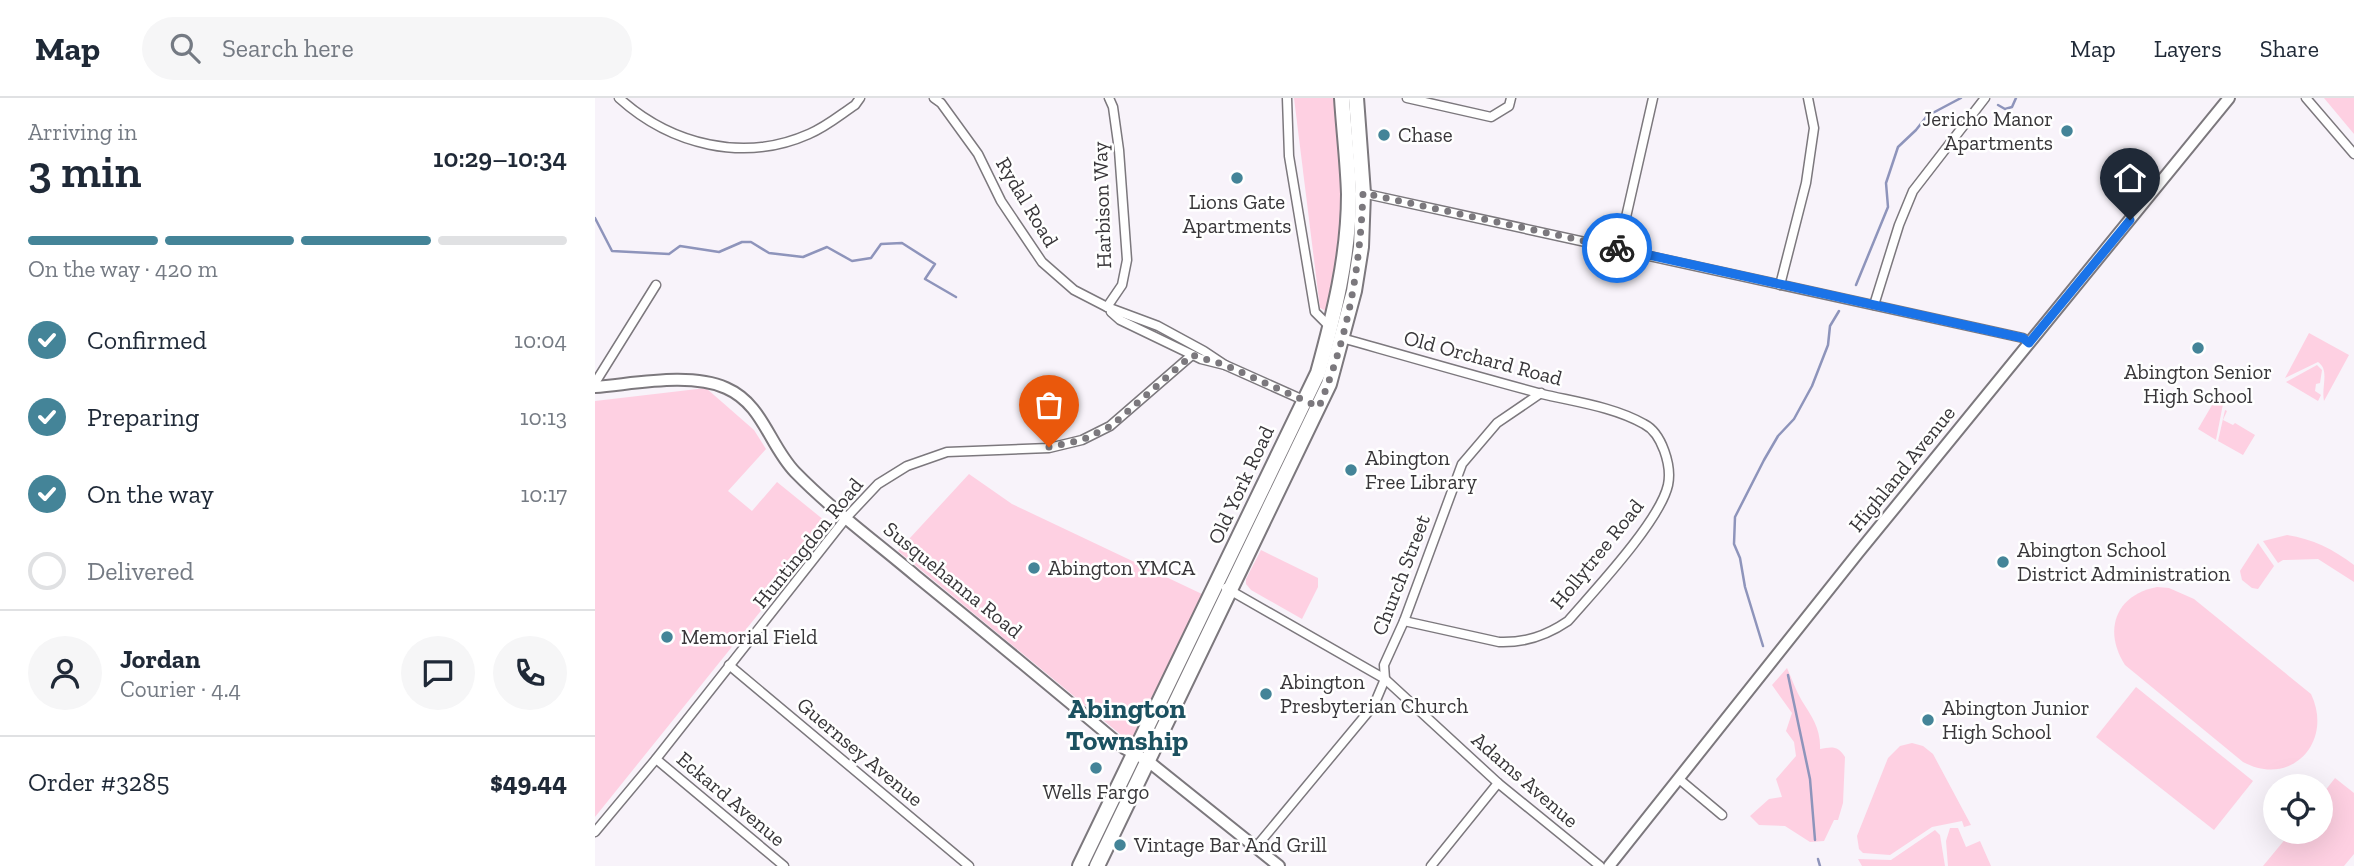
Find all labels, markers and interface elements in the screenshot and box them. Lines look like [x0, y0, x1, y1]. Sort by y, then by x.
search box [142, 17, 632, 80]
text: Map [35, 29, 100, 68]
icon: search [166, 29, 204, 67]
text: Search here [222, 32, 354, 64]
text: Map [2070, 34, 2116, 63]
text: Layers [2154, 34, 2222, 63]
text: Share [2260, 34, 2319, 63]
place label: Jericho Manor Apartments [1922, 106, 2053, 155]
text: Arriving in [28, 118, 137, 146]
place label: Chase [1398, 122, 1453, 147]
marker: Jericho Manor Apartments [2059, 123, 2075, 139]
marker: Chase [1376, 127, 1392, 143]
street label: Harbison Way [1087, 141, 1116, 269]
text: 10:29–10:34 [433, 142, 567, 174]
text: 3 min [28, 144, 141, 199]
pin [2100, 148, 2160, 220]
street label: Rydal Road [991, 152, 1064, 252]
icon: home [2111, 159, 2149, 197]
marker: Lions Gate Apartments [1229, 170, 1245, 186]
place label: Lions Gate Apartments [1183, 189, 1291, 238]
courier [1582, 213, 1652, 283]
icon: bike [1598, 229, 1636, 267]
text: On the way · 420 m [28, 255, 218, 283]
icon: check [28, 321, 66, 359]
text: Confirmed [87, 324, 207, 356]
street label: Old Orchard Road [1401, 324, 1566, 391]
text: 10:04 [514, 326, 567, 354]
marker: Abington Senior High School [2190, 340, 2206, 356]
place label: Abington Senior High School [2124, 359, 2272, 408]
pin [1019, 375, 1079, 447]
icon: bag [1030, 386, 1068, 424]
icon: check [28, 398, 66, 436]
text: Preparing [87, 401, 199, 433]
street label: Highland Avenue [1843, 401, 1960, 537]
text: 10:13 [520, 403, 567, 431]
street label: Old York Road [1202, 421, 1279, 548]
place label: Abington Free Library [1365, 445, 1477, 494]
marker: Abington Free Library [1343, 462, 1359, 478]
street label: Huntingdon Road [747, 472, 868, 613]
icon: check [28, 475, 66, 513]
text: On the way [87, 478, 214, 510]
text: 10:17 [520, 480, 567, 508]
street label: Hollytree Road [1545, 493, 1649, 614]
street label: Church Street [1366, 511, 1435, 639]
street label: Susquehanna Road [879, 516, 1028, 643]
place label: Abington School District Administration [2017, 537, 2230, 586]
marker: Abington School District Administration [1995, 554, 2011, 570]
text: Delivered [87, 555, 194, 587]
place label: Abington YMCA [1048, 555, 1196, 580]
marker: Abington YMCA [1026, 560, 1042, 576]
place label: Memorial Field [681, 624, 818, 649]
marker: Memorial Field [659, 629, 675, 645]
button: person [28, 636, 102, 710]
button: chat [401, 636, 475, 710]
button: phone [493, 636, 567, 710]
text: Jordan [120, 643, 200, 675]
place label: Abington Presbyterian Church [1280, 669, 1468, 718]
text: Courier · 4.4 [120, 675, 241, 703]
marker: Abington Presbyterian Church [1258, 686, 1274, 702]
street label: Guernsey Avenue [792, 692, 928, 812]
district label: Abington Township [1066, 692, 1188, 757]
place label: Abington Junior High School [1942, 695, 2090, 744]
marker: Abington Junior High School [1920, 712, 1936, 728]
street label: Adams Avenue [1467, 727, 1584, 833]
street label: Eckard Avenue [672, 746, 791, 851]
marker: Wells Fargo [1088, 760, 1104, 776]
text: Order #3285 [28, 766, 170, 798]
text: $49.44 [490, 766, 567, 798]
map controls [2263, 774, 2333, 844]
button: locate [2263, 774, 2333, 844]
place label: Wells Fargo [1043, 779, 1149, 804]
place label: Vintage Bar And Grill [1133, 832, 1327, 857]
marker: Vintage Bar And Grill [1112, 837, 1128, 853]

